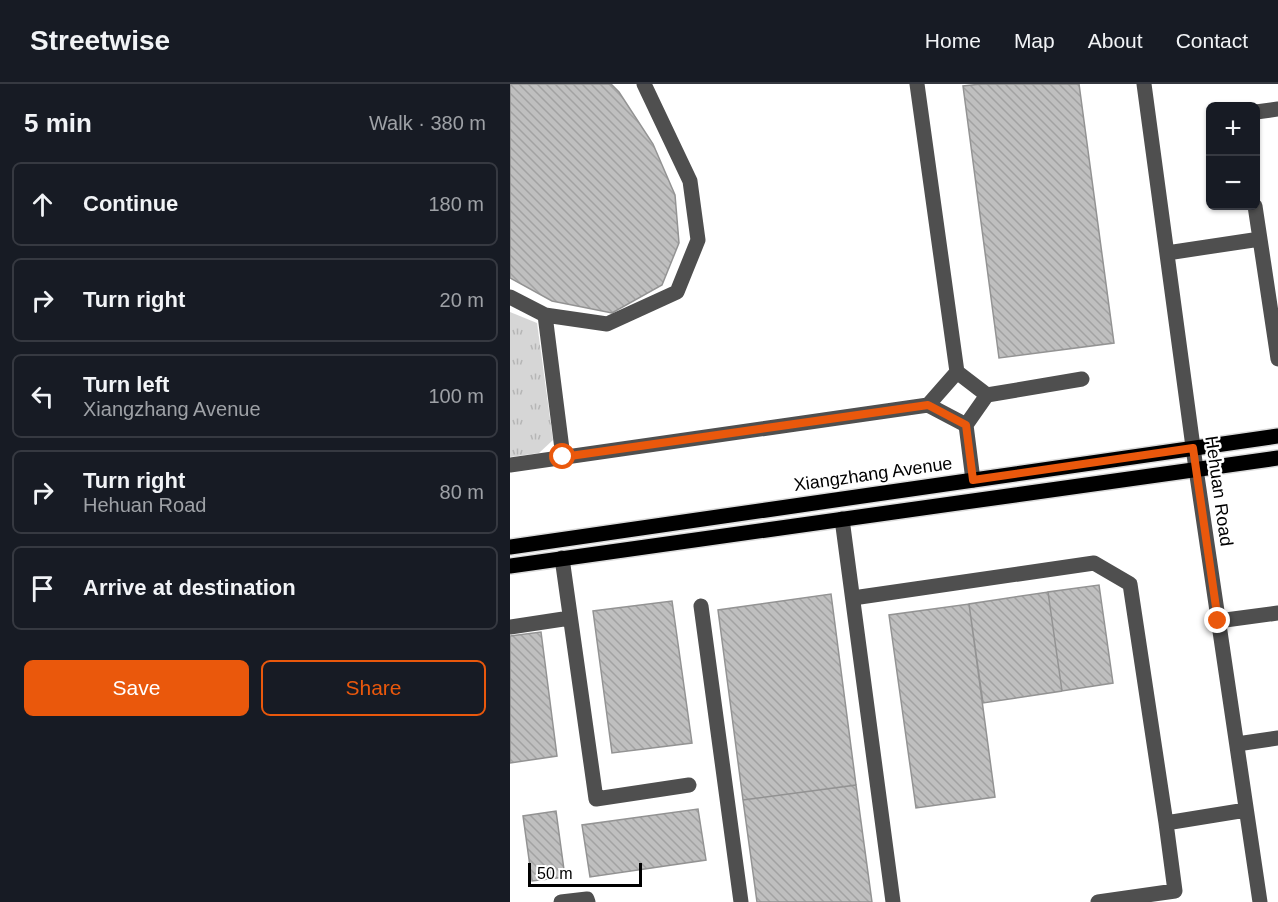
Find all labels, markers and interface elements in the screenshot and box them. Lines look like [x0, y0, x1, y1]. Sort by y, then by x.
text: Streetwise [30, 25, 170, 56]
text: Home [925, 29, 981, 52]
text: Map [1014, 29, 1055, 52]
text: About [1088, 29, 1143, 52]
text: Contact [1176, 29, 1248, 52]
map controls [1206, 102, 1260, 210]
button: + [1206, 102, 1260, 156]
text: 5 min [24, 108, 92, 138]
text: Walk · 380 m [369, 112, 486, 134]
button: − [1206, 156, 1260, 210]
icon: ahead [26, 188, 59, 221]
text: Continue [83, 191, 178, 216]
text: 180 m [428, 193, 484, 215]
icon: right [26, 284, 59, 317]
text: Turn right [83, 287, 185, 312]
text: 20 m [440, 289, 484, 311]
text: Turn left [83, 372, 169, 397]
icon: left [26, 380, 59, 413]
text: 100 m [428, 385, 484, 407]
text: Xiangzhang Avenue [83, 398, 261, 420]
street label: Hehuan Road [1201, 435, 1237, 547]
route start [549, 443, 575, 469]
street label: Xiangzhang Avenue [792, 453, 954, 495]
text: Turn right [83, 468, 185, 493]
icon: right [26, 476, 59, 509]
text: 80 m [440, 481, 484, 503]
text: Hehuan Road [83, 494, 206, 516]
icon: arrive [26, 572, 59, 605]
text: Arrive at destination [83, 575, 296, 600]
route end [1204, 607, 1230, 633]
button: Save [24, 660, 249, 716]
button: Share [261, 660, 486, 716]
scale bar [528, 860, 642, 888]
text: 50 m [537, 865, 573, 882]

